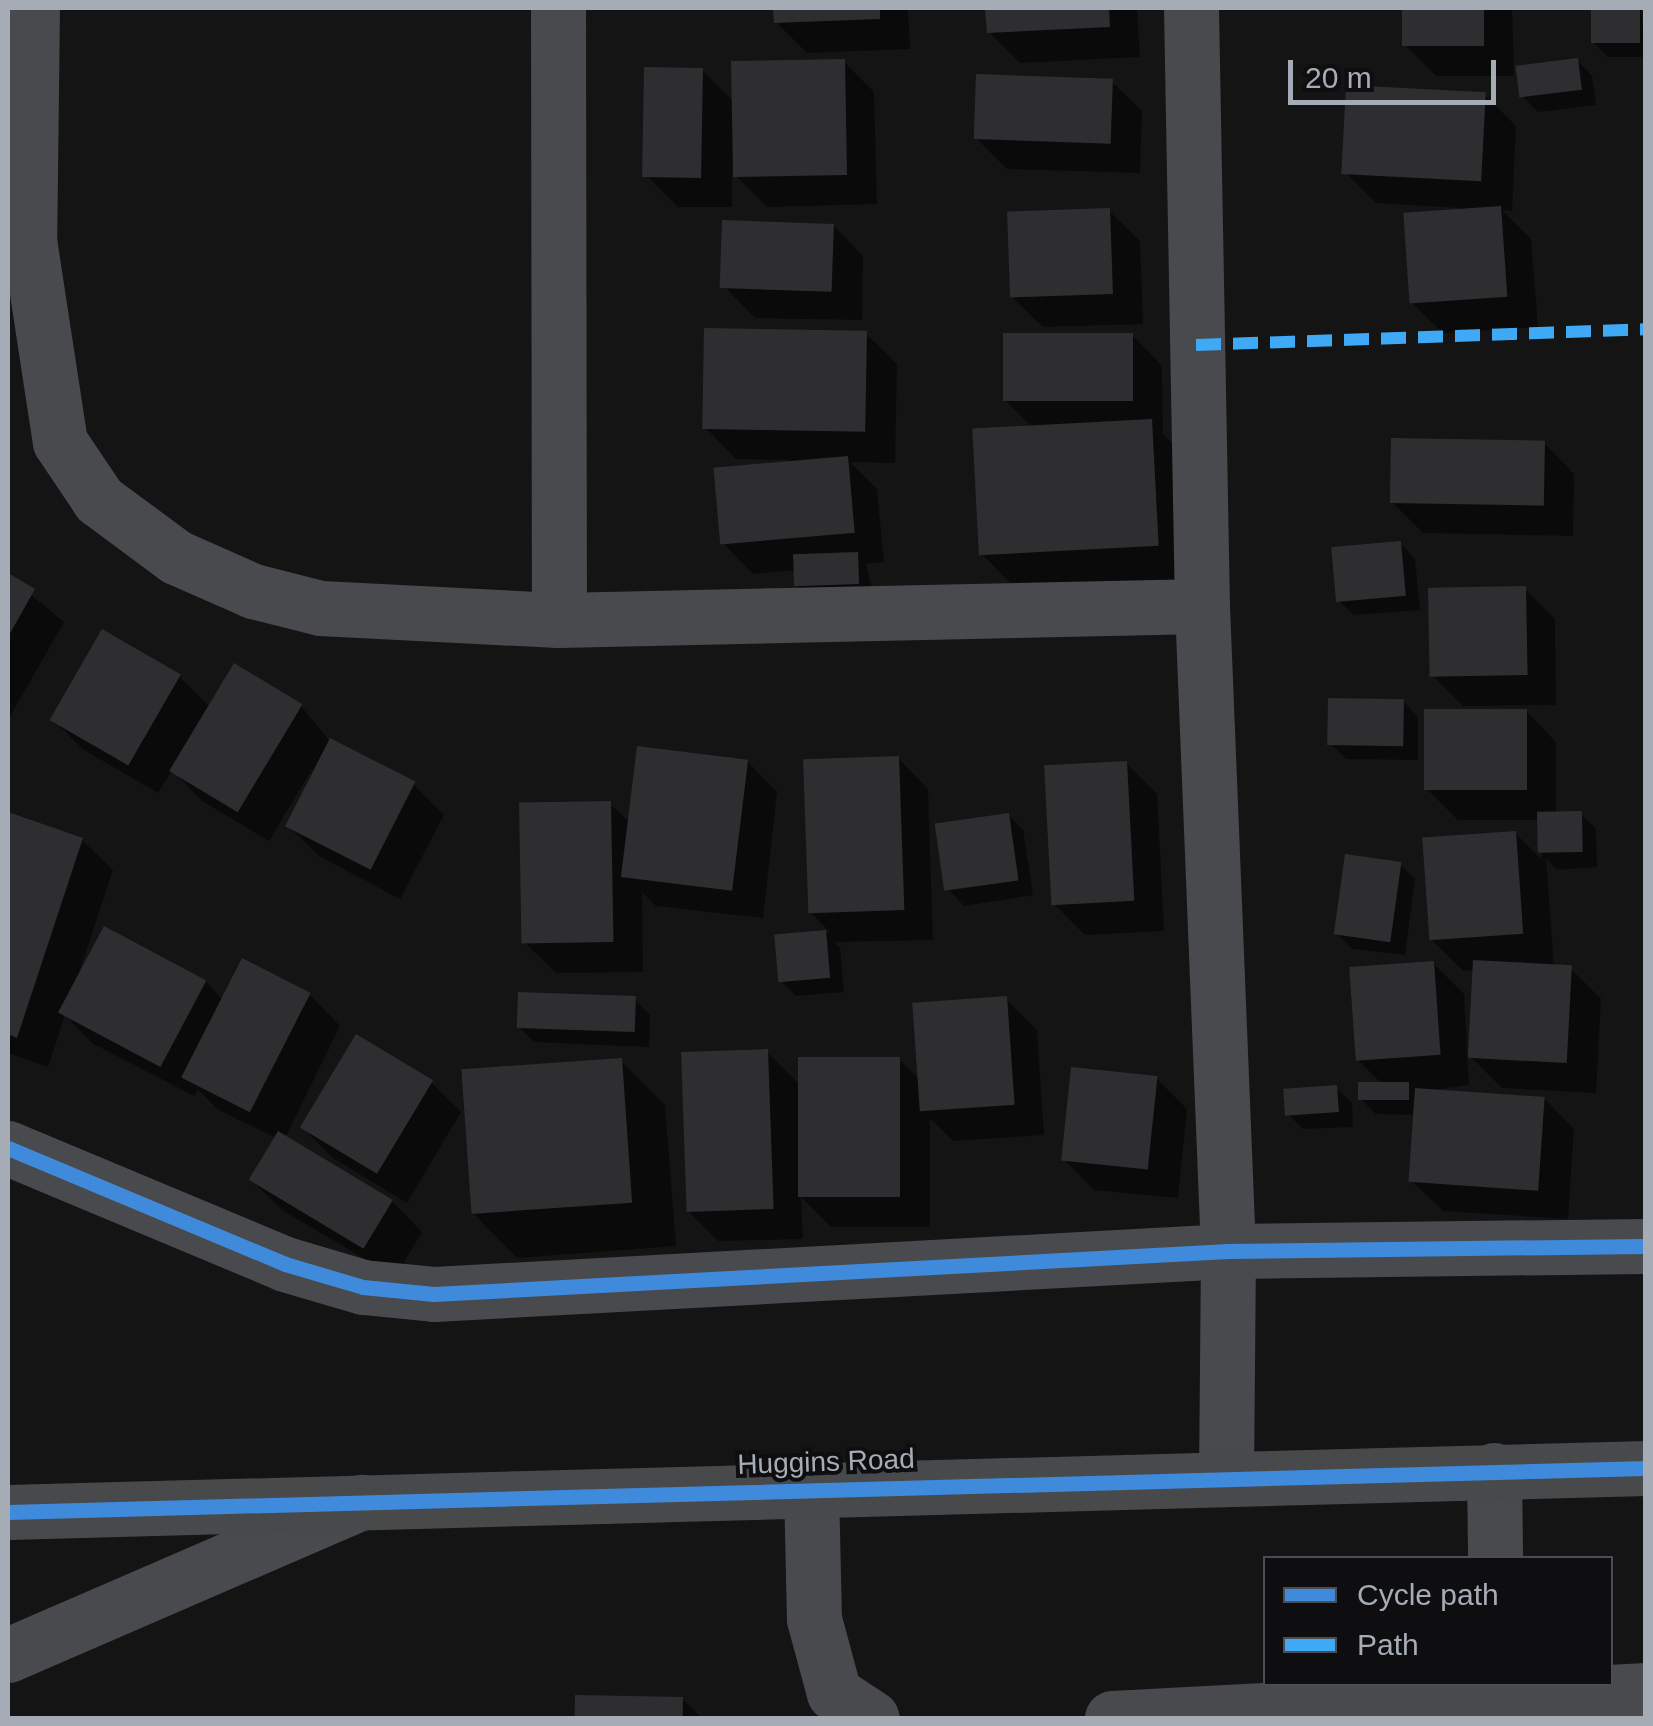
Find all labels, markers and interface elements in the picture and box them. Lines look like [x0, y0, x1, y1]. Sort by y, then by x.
scale bar [1293, 40, 1500, 102]
text: 20 m [1305, 61, 1372, 94]
street label: Huggins Road [737, 1442, 915, 1482]
legend [1263, 1556, 1613, 1686]
text: Cycle path [1357, 1578, 1499, 1611]
text: Path [1357, 1628, 1419, 1661]

